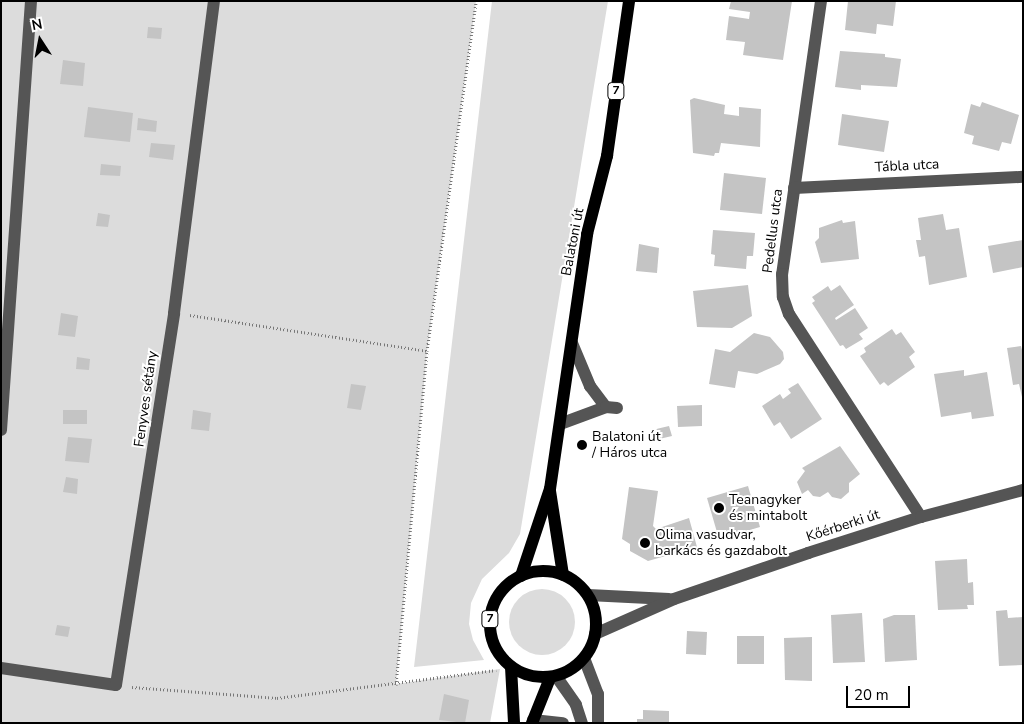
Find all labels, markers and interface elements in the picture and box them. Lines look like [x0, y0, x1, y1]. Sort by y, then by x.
text: N [30, 14, 44, 35]
north arrow [15, 15, 65, 65]
road number: 7 [607, 82, 625, 100]
street label: Tábla utca [874, 156, 940, 176]
street label: Pedellus utca [760, 188, 786, 274]
street label: Balatoni út [558, 207, 588, 277]
street label: Fenyves sétány [131, 350, 161, 448]
place label: Balatoni út / Háros utca [592, 429, 667, 462]
marker: Balatoni út / Háros utca [576, 439, 588, 451]
place label: Teanagyker és mintabolt [729, 492, 807, 524]
marker: Teanagyker és mintabolt [713, 502, 725, 514]
street label: Kőérberki út [804, 506, 882, 546]
place label: Olima vasudvar, barkács és gazdabolt [655, 527, 787, 560]
marker: Olima vasudvar, barkács és gazdabolt [639, 537, 651, 549]
road number: 7 [481, 610, 499, 628]
scale bar [849, 676, 913, 708]
text: 20 m [854, 685, 889, 705]

